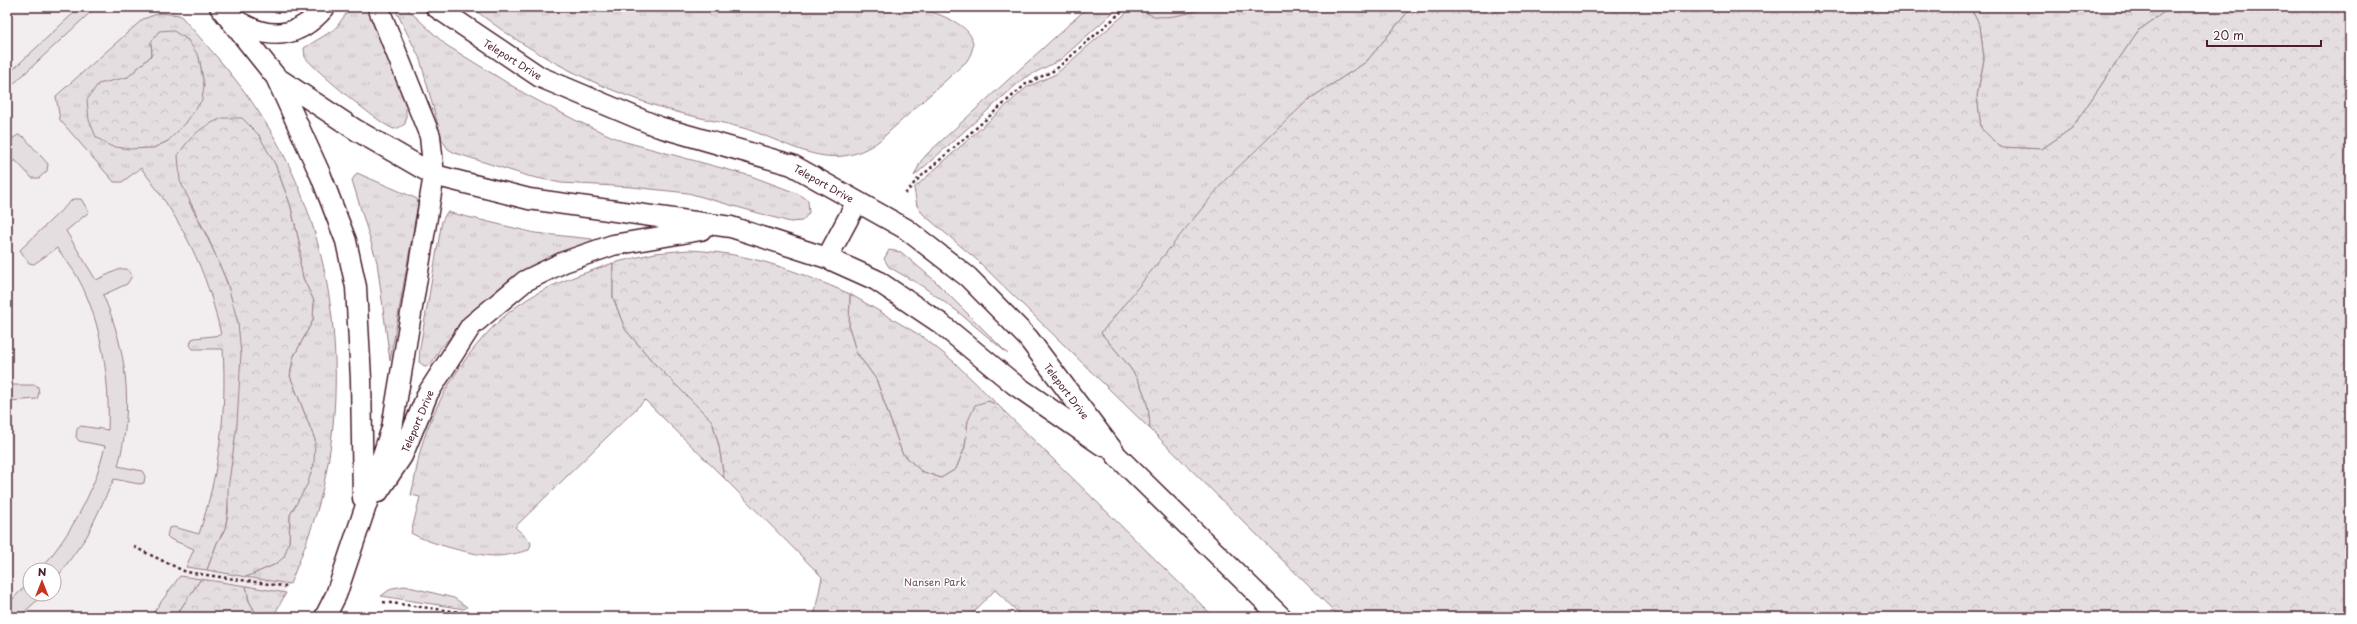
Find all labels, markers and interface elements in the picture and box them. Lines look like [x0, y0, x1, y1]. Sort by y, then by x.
scale bar [2207, 22, 2321, 48]
text: 20 m [2213, 26, 2244, 44]
street label: Teleport Drive [481, 35, 545, 83]
street label: Teleport Drive [791, 160, 857, 206]
street label: Teleport Drive [1041, 360, 1093, 422]
street label: Teleport Drive [397, 387, 437, 455]
north arrow [22, 562, 62, 602]
text: N [38, 563, 47, 580]
park label: Nansen Park [904, 574, 966, 589]

